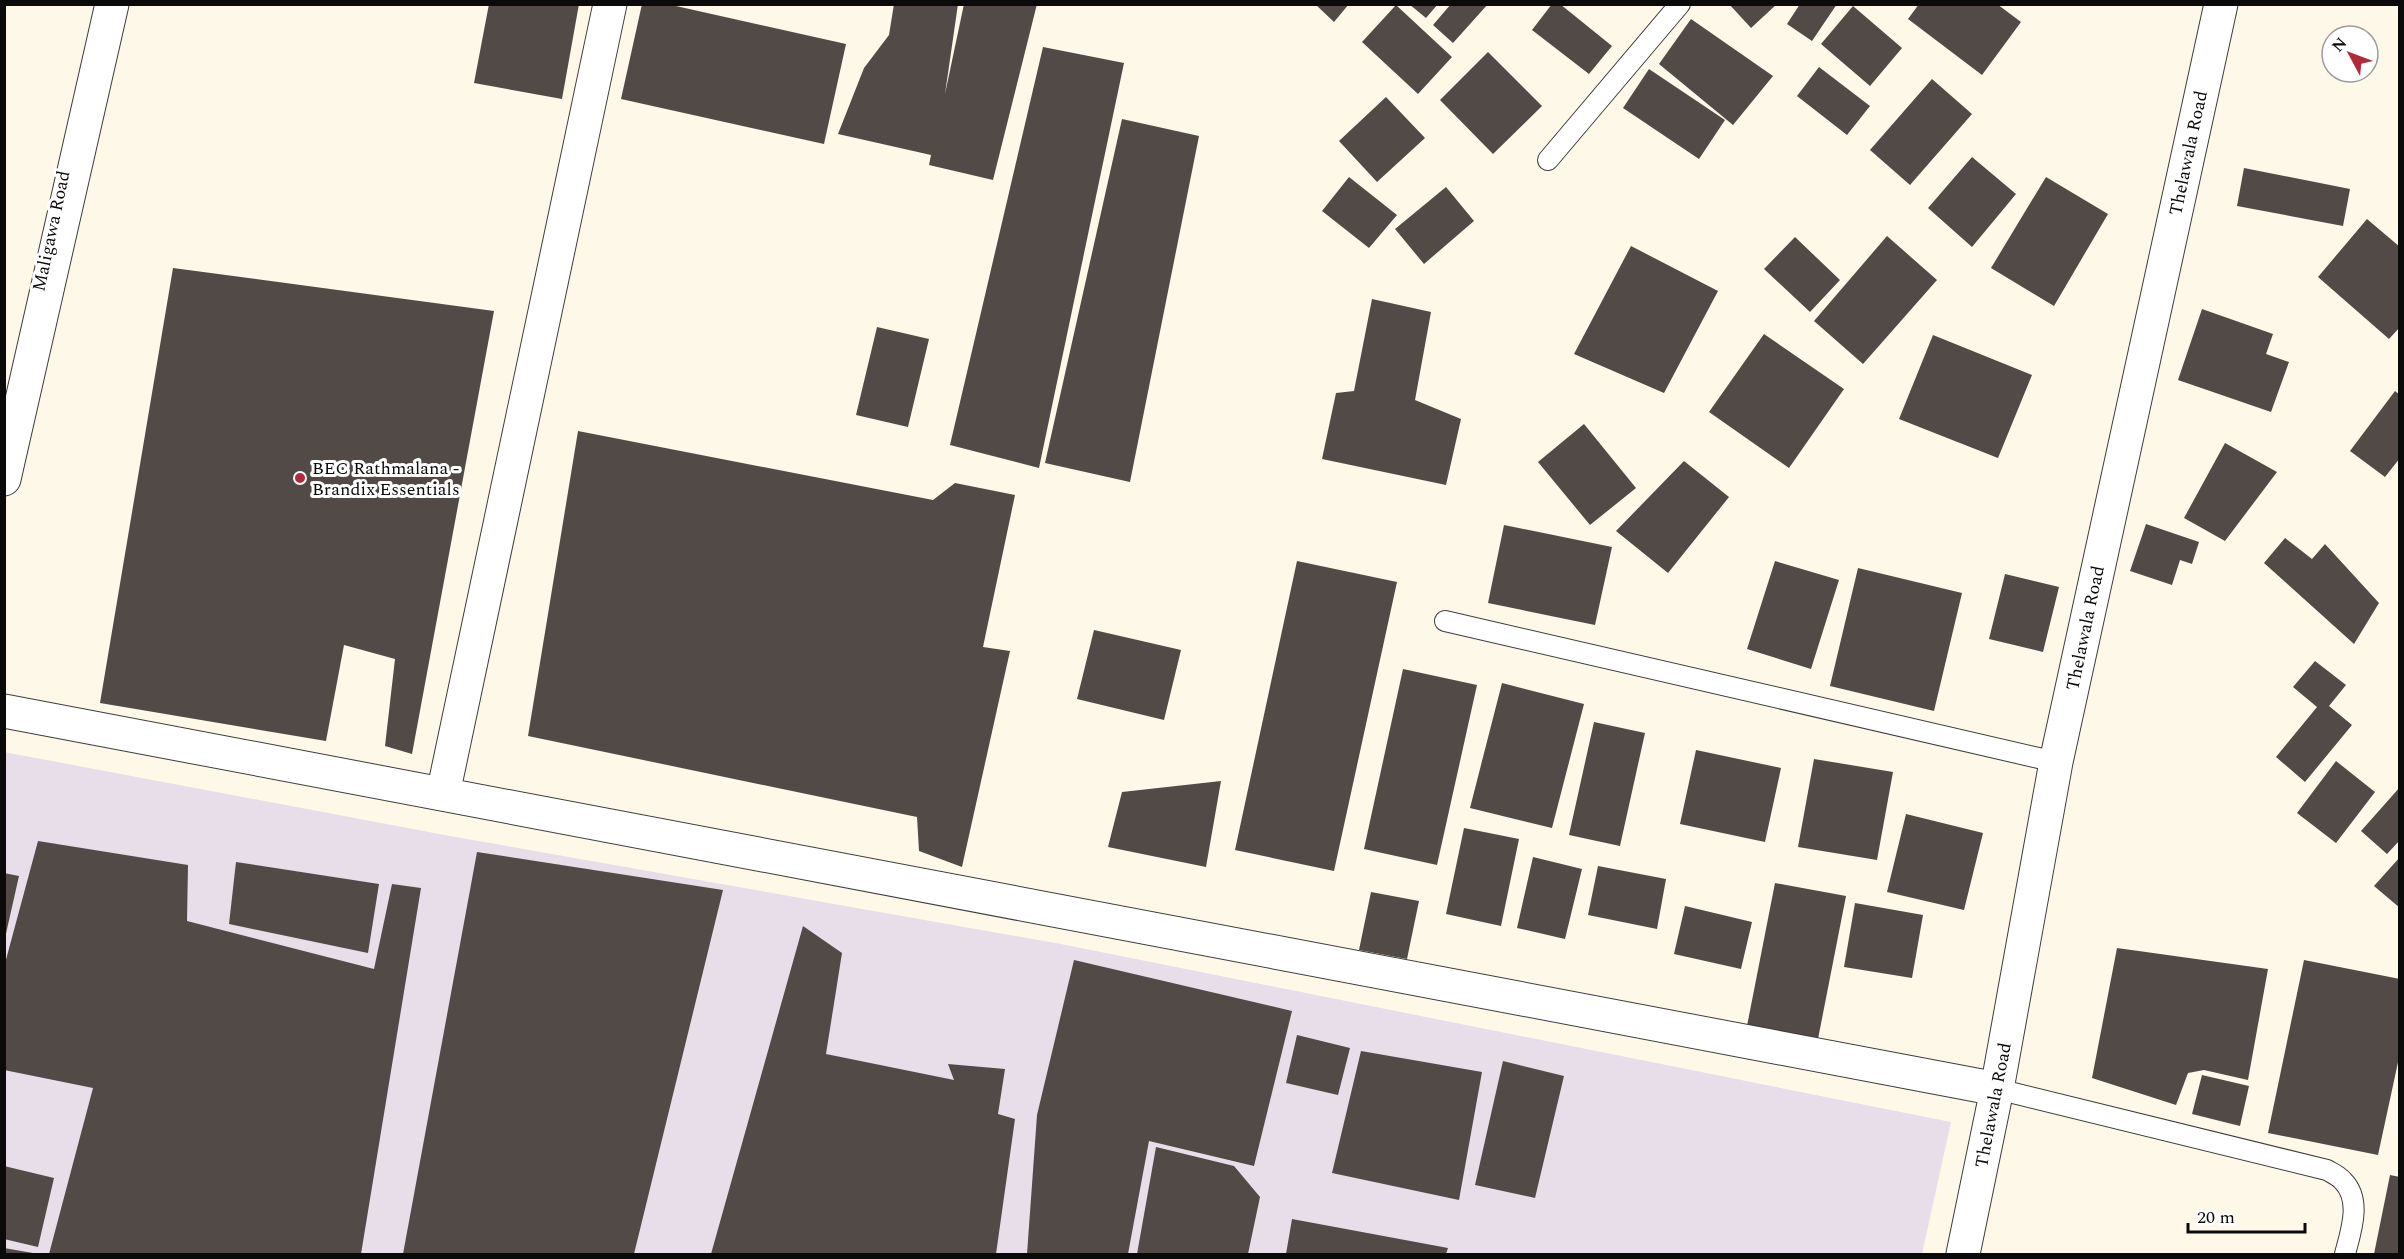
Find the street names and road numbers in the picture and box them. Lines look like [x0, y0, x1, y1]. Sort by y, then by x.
street label: Thelawala Road [2162, 88, 2215, 218]
street label: Maligawa Road [26, 168, 77, 294]
street label: Thelawala Road [2059, 563, 2112, 693]
street label: Thelawala Road [1968, 1040, 2019, 1170]

